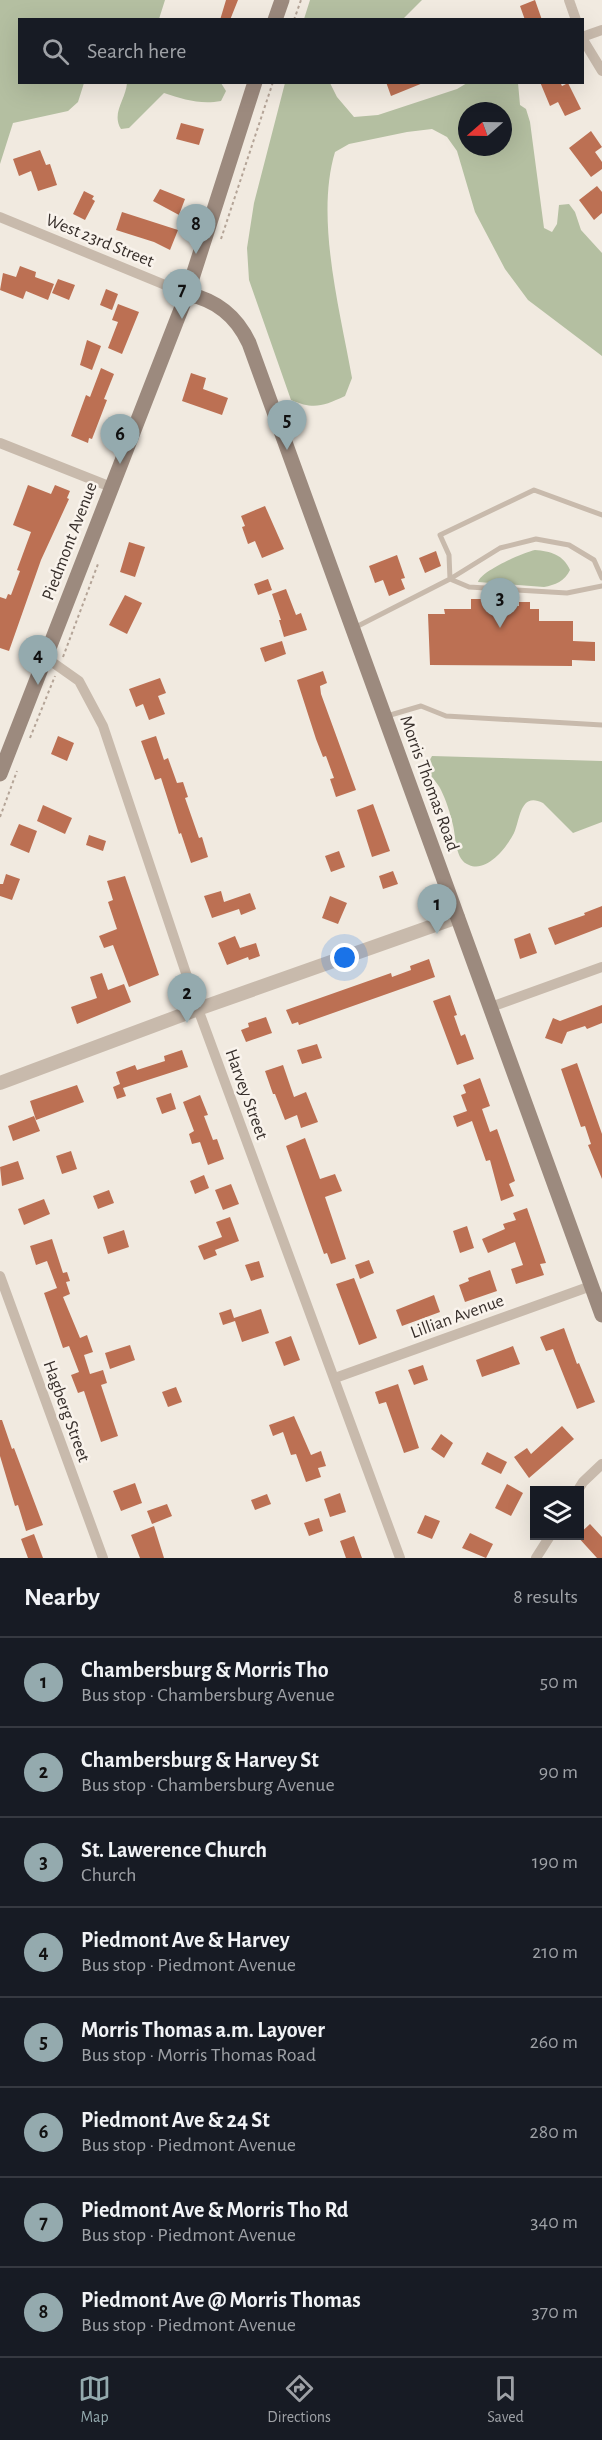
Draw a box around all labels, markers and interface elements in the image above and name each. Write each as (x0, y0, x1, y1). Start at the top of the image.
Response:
search box (18, 18, 584, 84)
icon: search (39, 35, 72, 68)
text: Search here (87, 40, 186, 62)
north arrow (458, 102, 512, 156)
pin: 8 (176, 204, 216, 254)
street label: West 23rd Street (43, 211, 157, 271)
pin: 7 (162, 270, 201, 319)
pin: 5 (268, 400, 306, 450)
pin: 6 (100, 414, 140, 464)
street label: Piedmont Avenue (39, 480, 101, 603)
pin: 3 (480, 578, 520, 628)
pin: 4 (18, 636, 57, 685)
street label: Morris Thomas Road (396, 713, 462, 854)
pin: 1 (418, 884, 456, 934)
your location (330, 943, 359, 972)
pin: 2 (168, 974, 207, 1023)
street label: Harvey Street (221, 1047, 271, 1142)
street label: Lillian Avenue (408, 1292, 506, 1342)
street label: Hagberg Street (39, 1358, 93, 1465)
map controls (530, 1486, 584, 1540)
button: layers (530, 1486, 584, 1540)
text: Nearby (24, 1584, 100, 1610)
text: 8 results (513, 1587, 578, 1607)
text: Chambersburg & Morris Tho (81, 1659, 329, 1681)
text: 1 (40, 1672, 47, 1692)
text: 50 m (540, 1672, 578, 1692)
text: Bus stop · Chambersburg Avenue (81, 1685, 335, 1705)
text: Chambersburg & Harvey St (81, 1749, 319, 1771)
text: 2 (39, 1762, 48, 1782)
text: 90 m (539, 1762, 578, 1782)
text: Bus stop · Chambersburg Avenue (81, 1775, 335, 1795)
text: St. Lawerence Church (81, 1839, 267, 1861)
text: 3 (39, 1852, 48, 1872)
text: 190 m (532, 1852, 578, 1872)
text: Church (81, 1865, 136, 1885)
text: Piedmont Ave & Harvey (81, 1929, 290, 1951)
text: 4 (38, 1942, 49, 1962)
text: 210 m (532, 1942, 578, 1962)
text: Bus stop · Piedmont Avenue (81, 1955, 296, 1975)
text: Morris Thomas a.m. Layover (81, 2019, 325, 2041)
text: 5 (39, 2032, 48, 2052)
text: 260 m (530, 2032, 578, 2052)
text: Bus stop · Morris Thomas Road (81, 2045, 316, 2065)
text: Piedmont Ave & 24 St (81, 2109, 270, 2131)
text: 6 (39, 2122, 48, 2142)
text: 280 m (530, 2122, 578, 2142)
text: Bus stop · Piedmont Avenue (81, 2135, 296, 2155)
text: Piedmont Ave & Morris Tho Rd (81, 2199, 348, 2221)
text: 7 (39, 2212, 48, 2232)
text: 340 m (530, 2212, 578, 2232)
text: Bus stop · Piedmont Avenue (81, 2225, 296, 2245)
text: Piedmont Ave @ Morris Thomas (81, 2289, 361, 2311)
text: 8 (39, 2302, 48, 2322)
text: 370 m (532, 2302, 578, 2322)
text: Bus stop · Piedmont Avenue (81, 2315, 296, 2335)
tab: Map (78, 2372, 111, 2427)
tab: Directions (267, 2372, 331, 2427)
tab: Saved (487, 2372, 524, 2427)

